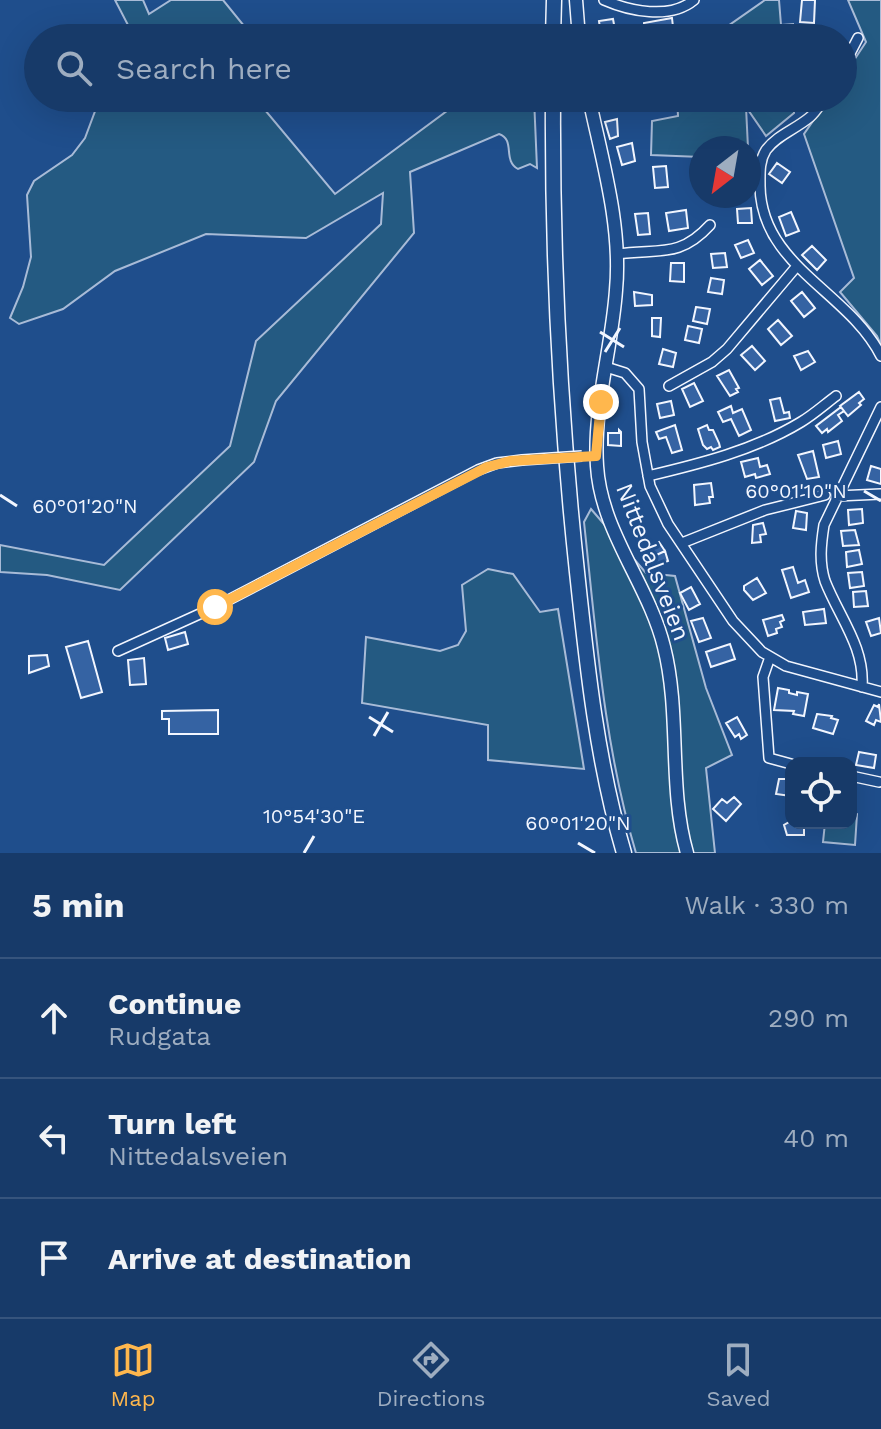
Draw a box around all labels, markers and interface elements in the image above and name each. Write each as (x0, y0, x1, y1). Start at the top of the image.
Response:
search box (24, 24, 857, 112)
icon: search (52, 46, 96, 90)
text: Search here (116, 51, 292, 86)
north arrow (689, 136, 761, 208)
route end (583, 384, 619, 420)
street label: Nittedalsveien (610, 479, 696, 645)
text: 60°01'10"N (745, 479, 847, 503)
text: 60°01'20"N (32, 494, 138, 518)
route start (197, 589, 233, 625)
map controls (785, 757, 857, 829)
button: locate (785, 757, 857, 829)
text: 10°54'30"E (263, 804, 365, 828)
text: 60°01'20"N (525, 811, 631, 835)
text: 5 min (32, 885, 125, 925)
text: Walk · 330 m (684, 890, 849, 920)
text: Continue (108, 986, 241, 1021)
icon: ahead (32, 996, 76, 1040)
text: 290 m (768, 1003, 849, 1033)
text: Rudgata (108, 1021, 211, 1051)
text: Turn left (108, 1106, 236, 1141)
icon: left (32, 1116, 76, 1160)
text: 40 m (783, 1123, 849, 1153)
text: Nittedalsveien (108, 1141, 288, 1171)
icon: arrive (32, 1236, 76, 1280)
text: Arrive at destination (108, 1241, 412, 1276)
tab: Map (111, 1338, 155, 1411)
tab: Directions (377, 1338, 485, 1411)
tab: Saved (707, 1338, 770, 1411)

